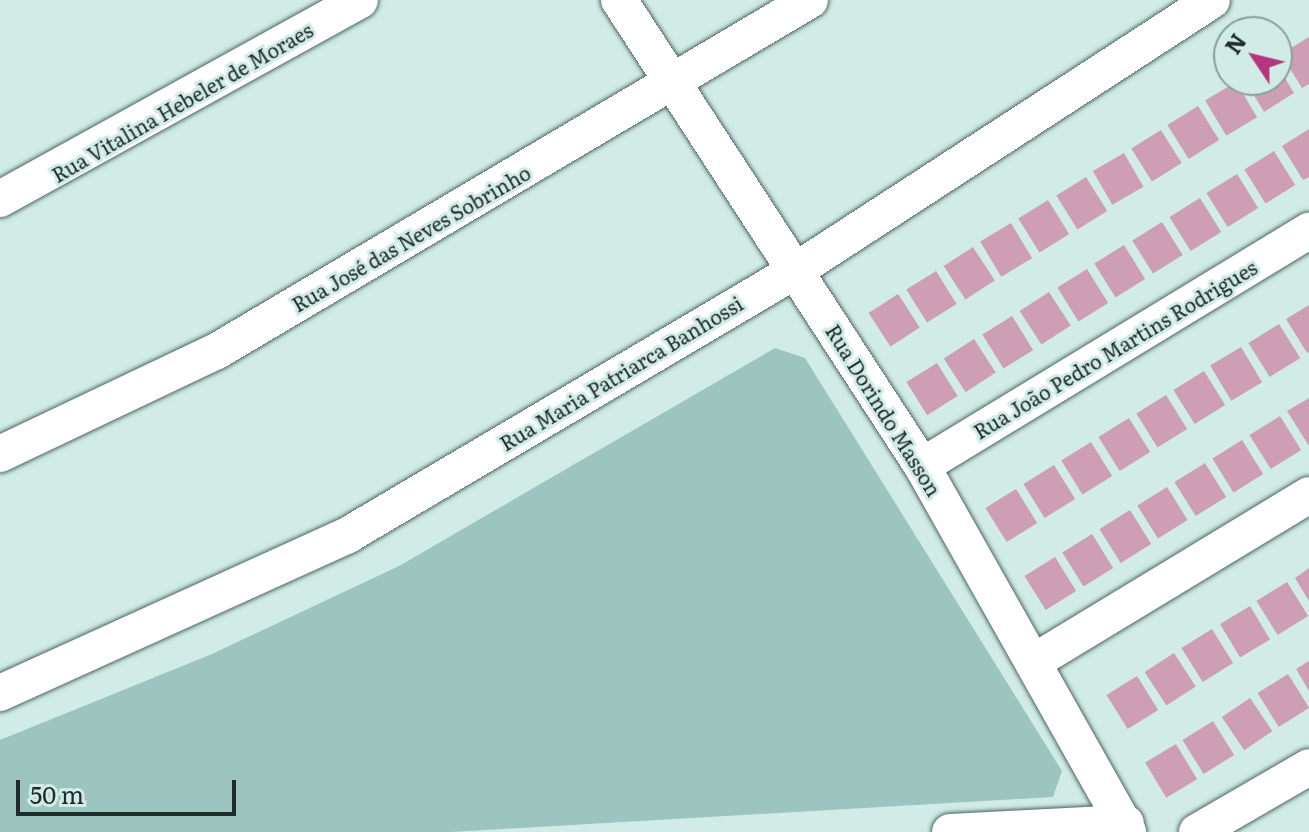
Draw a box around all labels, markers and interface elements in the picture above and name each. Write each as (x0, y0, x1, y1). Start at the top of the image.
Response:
north arrow (1213, 16, 1293, 96)
street label: Rua Vitalina Hebeler de Moraes (47, 17, 317, 187)
text: N (1216, 26, 1253, 60)
street label: Rua José das Neves Sobrinho (287, 160, 535, 316)
street label: Rua João Pedro Martins Rodrigues (969, 255, 1261, 443)
street label: Rua Maria Patriarca Banhossi (495, 291, 747, 455)
street label: Rua Dorindo Masson (821, 320, 947, 500)
scale bar (20, 764, 240, 814)
text: 50 m (30, 776, 84, 811)

